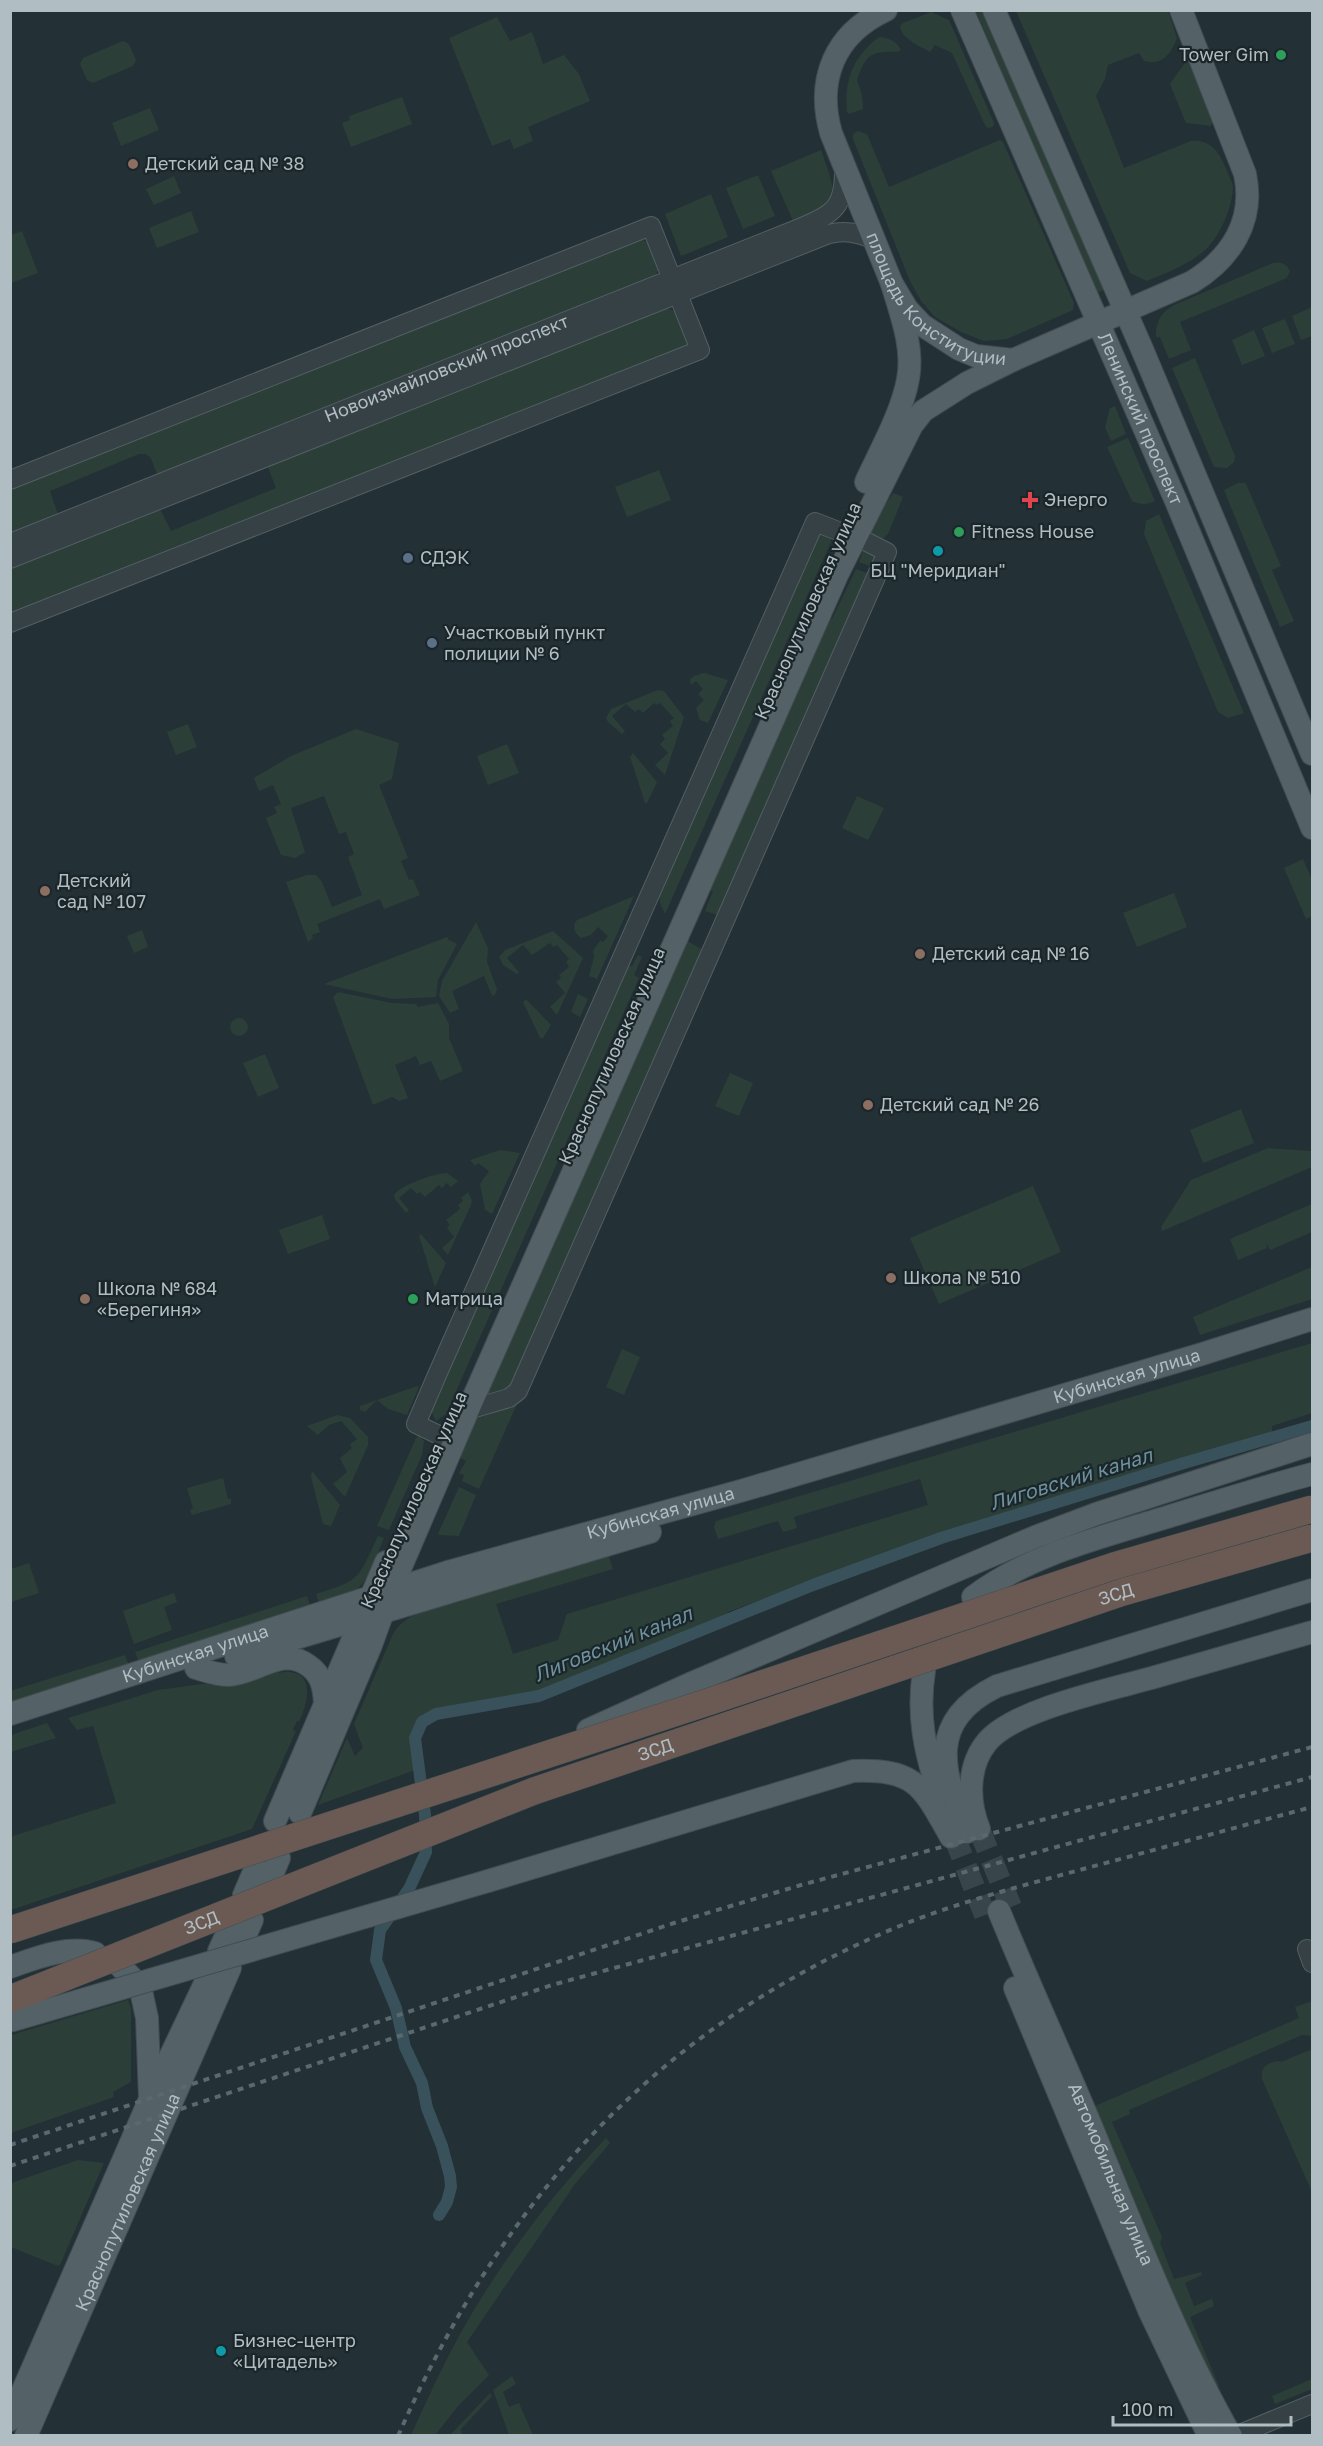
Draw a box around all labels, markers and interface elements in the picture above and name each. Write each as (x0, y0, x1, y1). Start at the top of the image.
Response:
place label: Tower Gim (1179, 43, 1269, 65)
marker: Tower Gim (1274, 48, 1288, 62)
place label: Детский сад № 38 (145, 152, 305, 174)
marker: Детский сад № 38 (126, 157, 140, 171)
street label: площадь Конституции (862, 229, 1007, 369)
street label: Новоизмайловский проспект (321, 309, 572, 427)
street label: Ленинский проспект (1094, 329, 1188, 508)
place label: Энерго (1044, 488, 1108, 510)
marker: Энерго (1021, 491, 1039, 509)
street label: Краснопутиловская улица (749, 498, 865, 723)
place label: Fitness House (971, 520, 1094, 542)
marker: Fitness House (952, 525, 966, 539)
marker: БЦ "Меридиан" (931, 544, 945, 558)
place label: СДЭК (420, 546, 470, 568)
marker: СДЭК (401, 551, 415, 565)
place label: БЦ "Меридиан" (870, 559, 1006, 581)
place label: Участковый пункт полиции № 6 (444, 621, 605, 664)
marker: Участковый пункт полиции № 6 (425, 636, 439, 650)
place label: Детский сад № 107 (57, 869, 146, 912)
marker: Детский сад № 107 (38, 884, 52, 898)
place label: Детский сад № 16 (932, 942, 1090, 964)
street label: Краснопутиловская улица (553, 943, 669, 1168)
marker: Детский сад № 16 (913, 947, 927, 961)
place label: Детский сад № 26 (880, 1093, 1039, 1115)
marker: Детский сад № 26 (861, 1098, 875, 1112)
place label: Школа № 510 (903, 1266, 1021, 1288)
marker: Школа № 510 (884, 1271, 898, 1285)
place label: Школа № 684 «Берегиня» (97, 1277, 217, 1320)
place label: Матрица (425, 1287, 503, 1309)
marker: Школа № 684 «Берегиня» (78, 1292, 92, 1306)
marker: Матрица (406, 1292, 420, 1306)
street label: Кубинская улица (1050, 1343, 1203, 1408)
street label: Краснопутиловская улица (355, 1387, 471, 1612)
water label: Лиговский канал (987, 1442, 1156, 1514)
street label: Кубинская улица (584, 1481, 737, 1543)
street label: ЗСД (1095, 1578, 1136, 1610)
water label: Лиговский канал (530, 1600, 696, 1686)
street label: Кубинская улица (119, 1619, 271, 1687)
street label: ЗСД (634, 1733, 676, 1765)
street label: ЗСД (180, 1905, 222, 1939)
street label: Автомобильная улица (1064, 2079, 1159, 2268)
street label: Краснопутиловская улица (70, 2089, 184, 2314)
place label: Бизнес-центр «Цитадель» (233, 2329, 356, 2372)
marker: Бизнес-центр «Цитадель» (214, 2344, 228, 2358)
scale bar (1113, 2389, 1292, 2427)
text: 100 m (1122, 2398, 1173, 2420)

